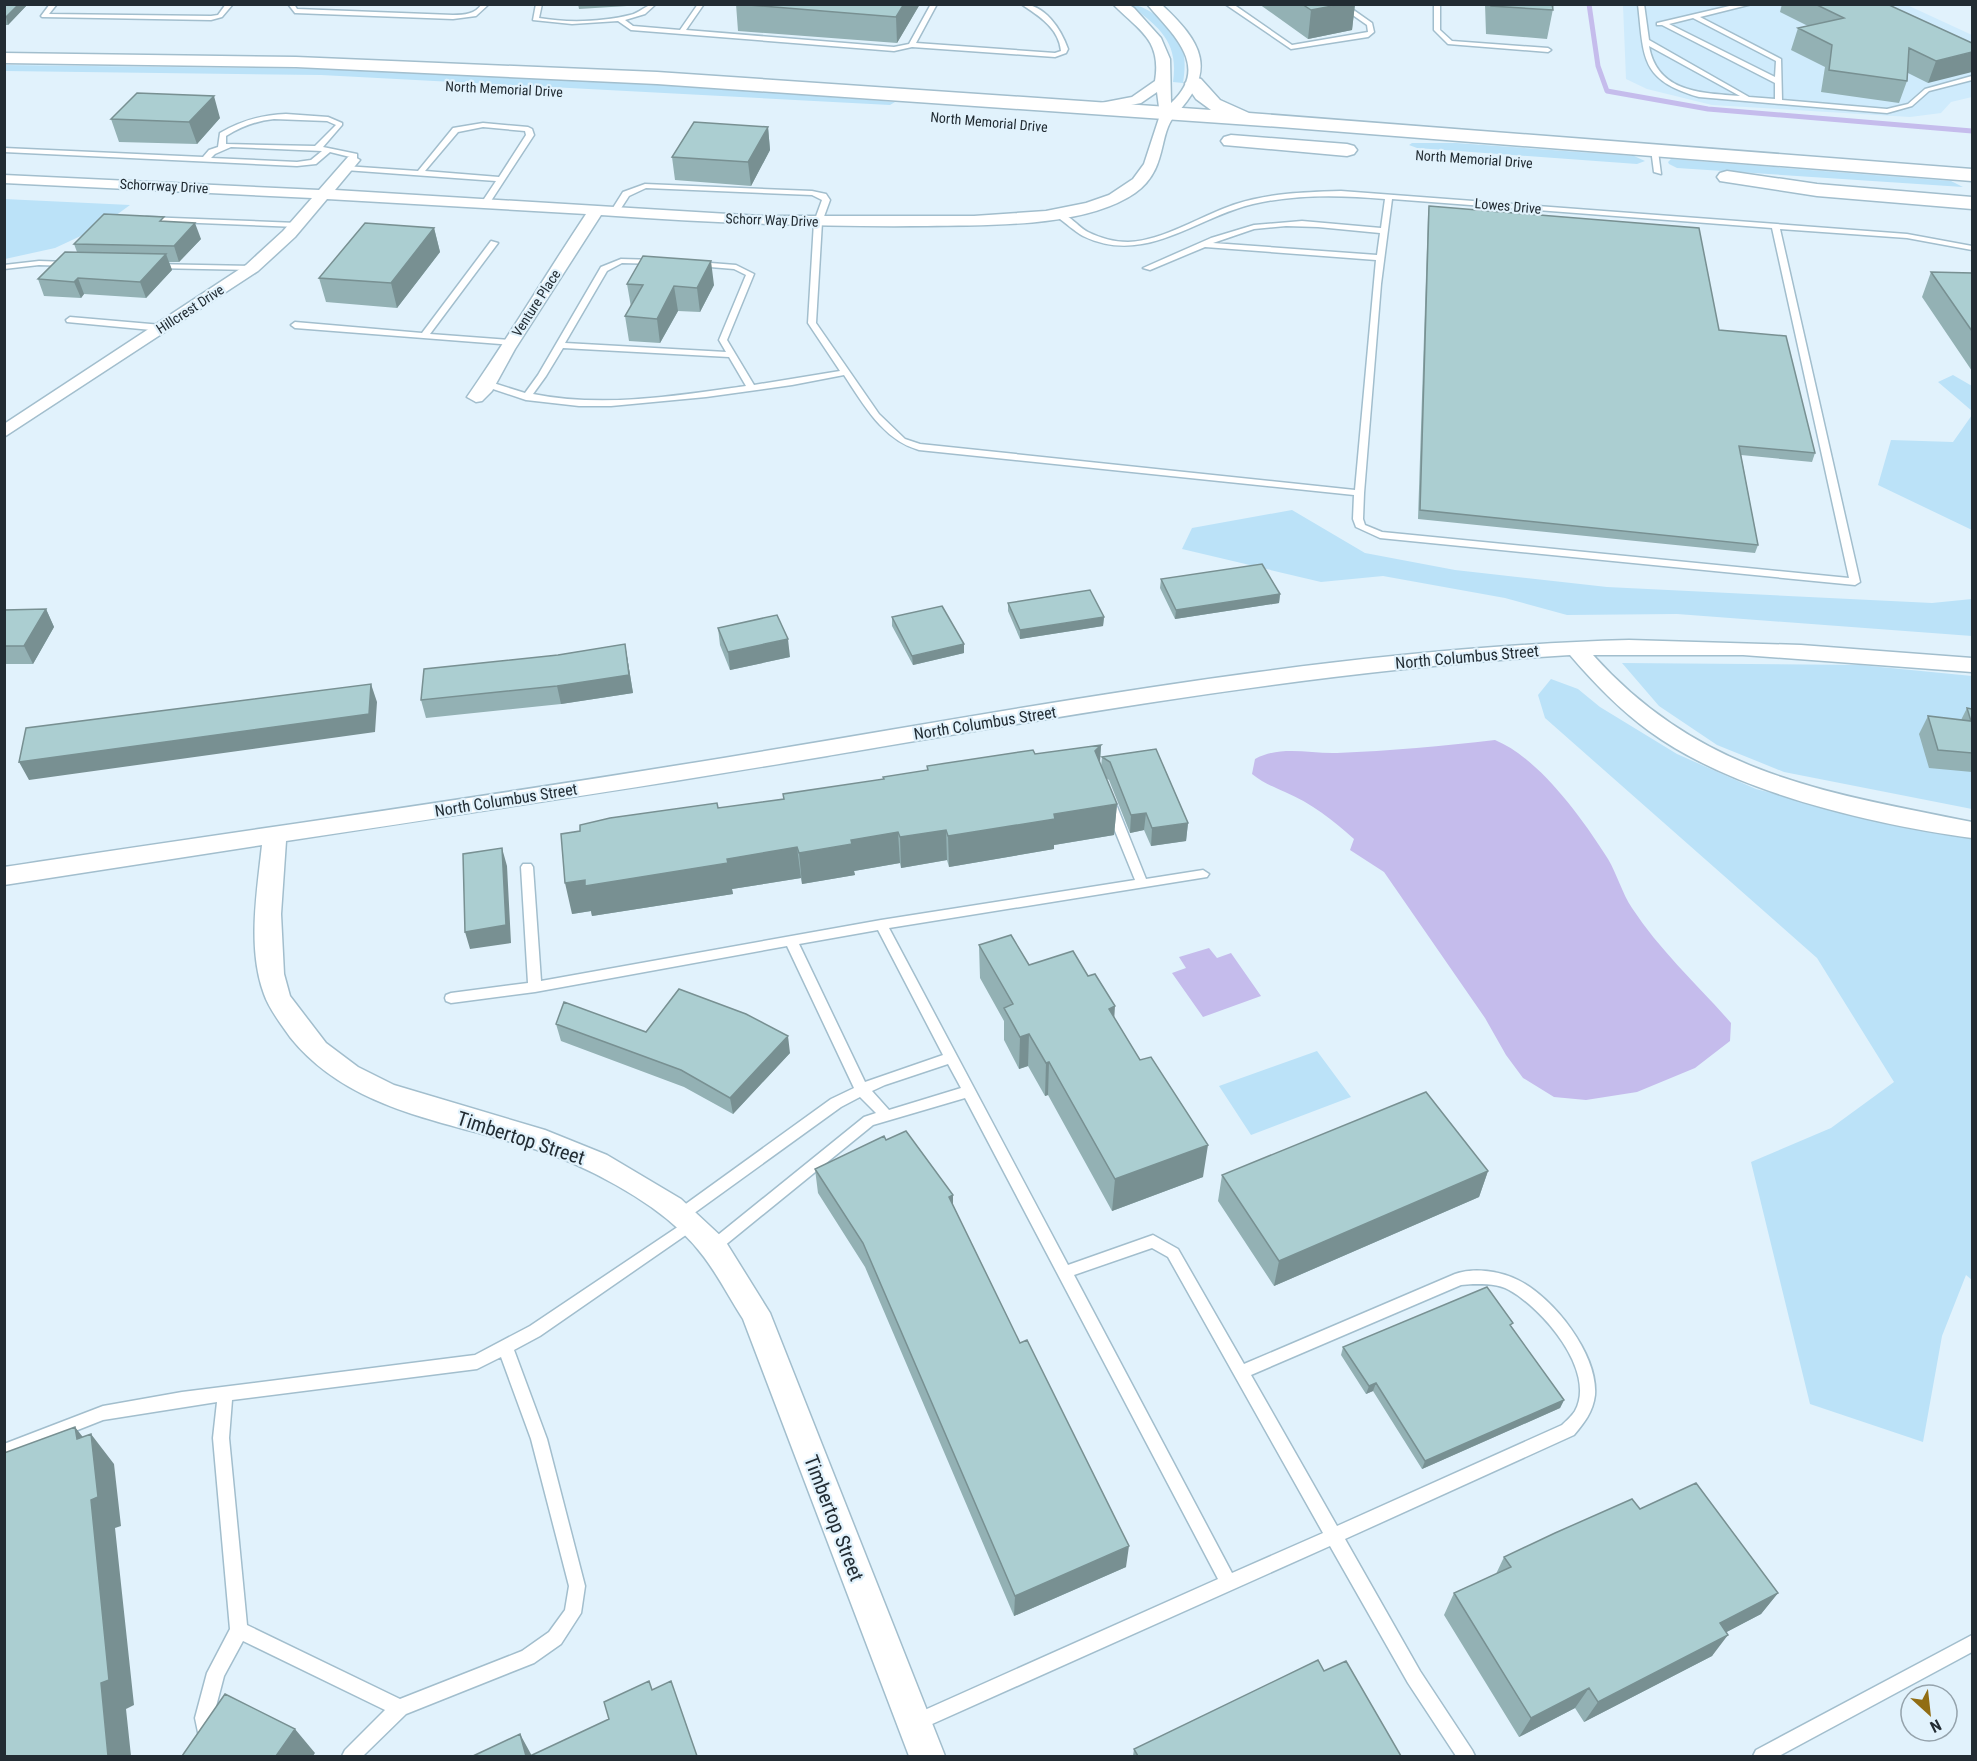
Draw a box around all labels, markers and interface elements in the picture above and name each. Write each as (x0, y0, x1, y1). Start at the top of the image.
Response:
street label: North Memorial Drive (445, 78, 564, 100)
street label: North Memorial Drive (930, 109, 1049, 135)
street label: North Memorial Drive (1415, 147, 1534, 171)
street label: Schorrway Drive (119, 176, 209, 196)
street label: Lowes Drive (1474, 195, 1542, 217)
street label: Schorr Way Drive (725, 210, 819, 230)
street label: Venture Place (508, 266, 564, 339)
street label: Hillcrest Drive (153, 281, 227, 337)
street label: North Columbus Street (1394, 641, 1540, 673)
street label: North Columbus Street (912, 702, 1058, 744)
street label: North Columbus Street (433, 779, 579, 821)
street label: Timbertop Street (454, 1106, 588, 1170)
street label: Timbertop Street (799, 1452, 869, 1584)
north arrow (1899, 1683, 1959, 1743)
text: N (1927, 1715, 1944, 1737)

